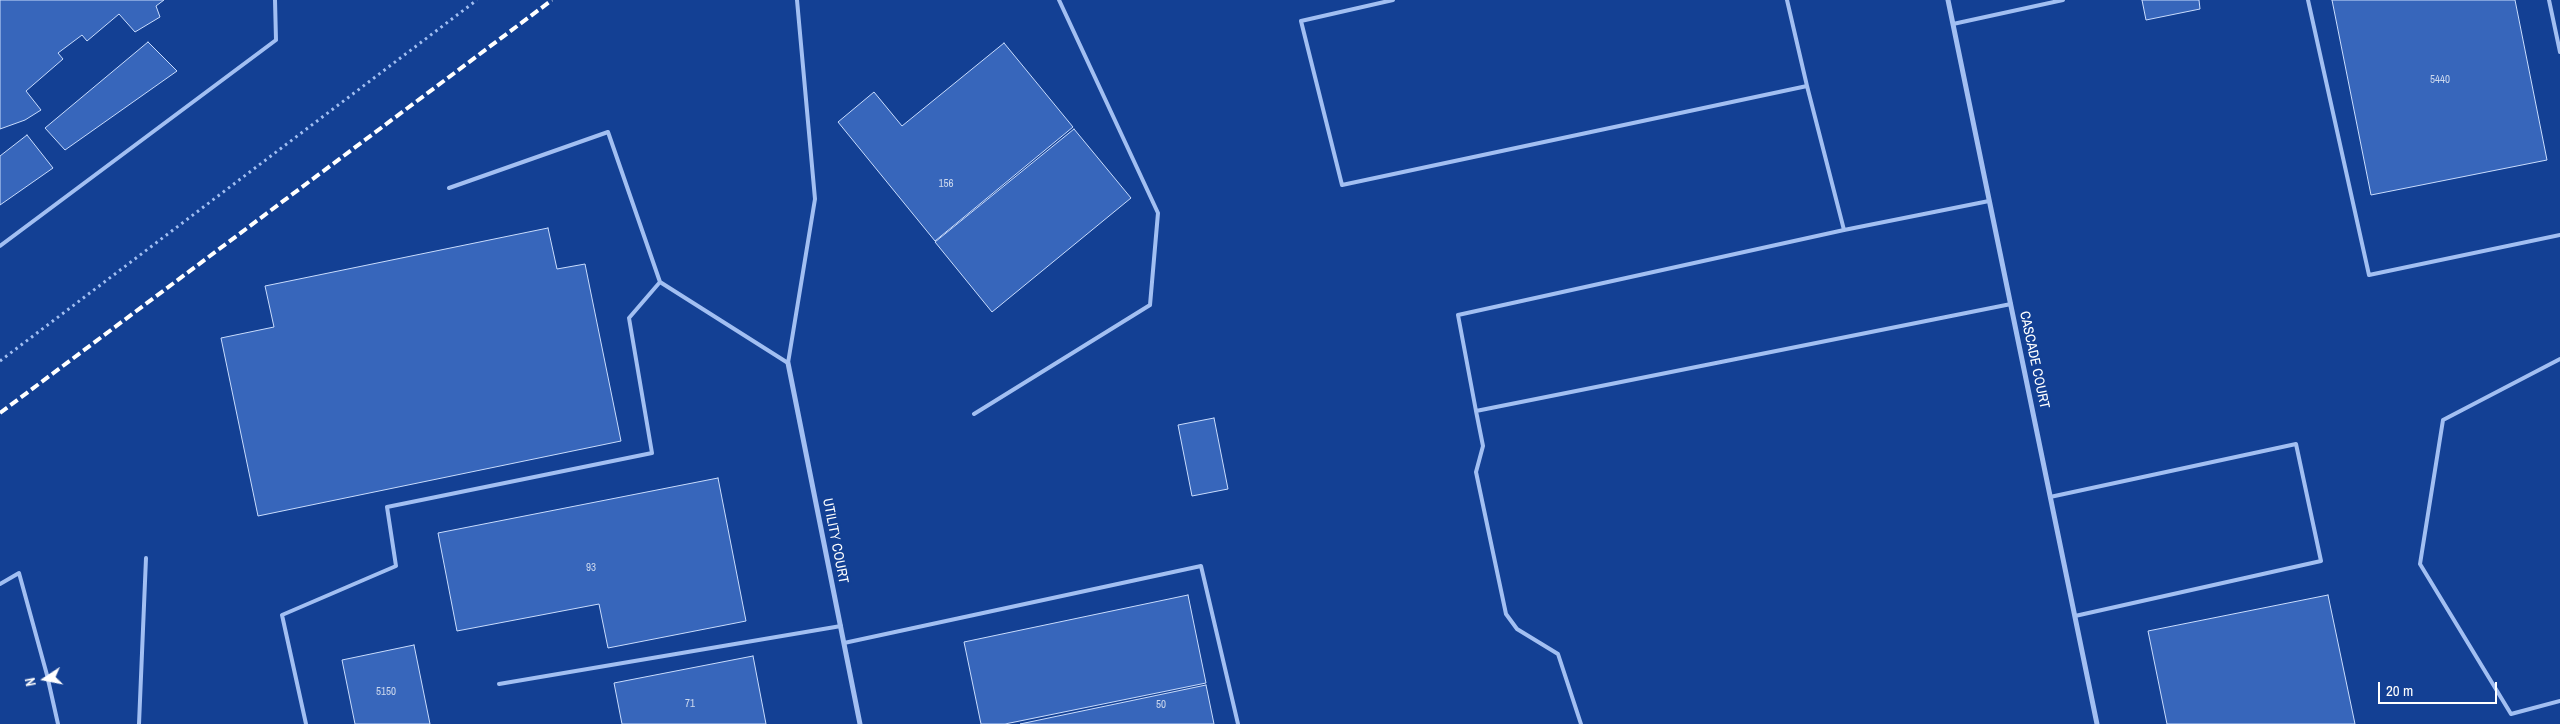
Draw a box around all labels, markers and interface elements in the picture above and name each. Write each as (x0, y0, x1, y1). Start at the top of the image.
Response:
house number: 5440 (2430, 73, 2450, 87)
house number: 156 (938, 177, 954, 191)
street label: CASCADE COURT (2015, 310, 2053, 410)
street label: UTILITY COURT (818, 497, 852, 585)
house number: 93 (586, 561, 596, 575)
north arrow (20, 654, 70, 704)
scale bar (2380, 672, 2499, 704)
text: N (21, 676, 40, 688)
text: 20 m (2386, 680, 2413, 701)
house number: 5150 (376, 685, 396, 699)
house number: 71 (685, 697, 695, 711)
house number: 50 (1156, 698, 1166, 712)

